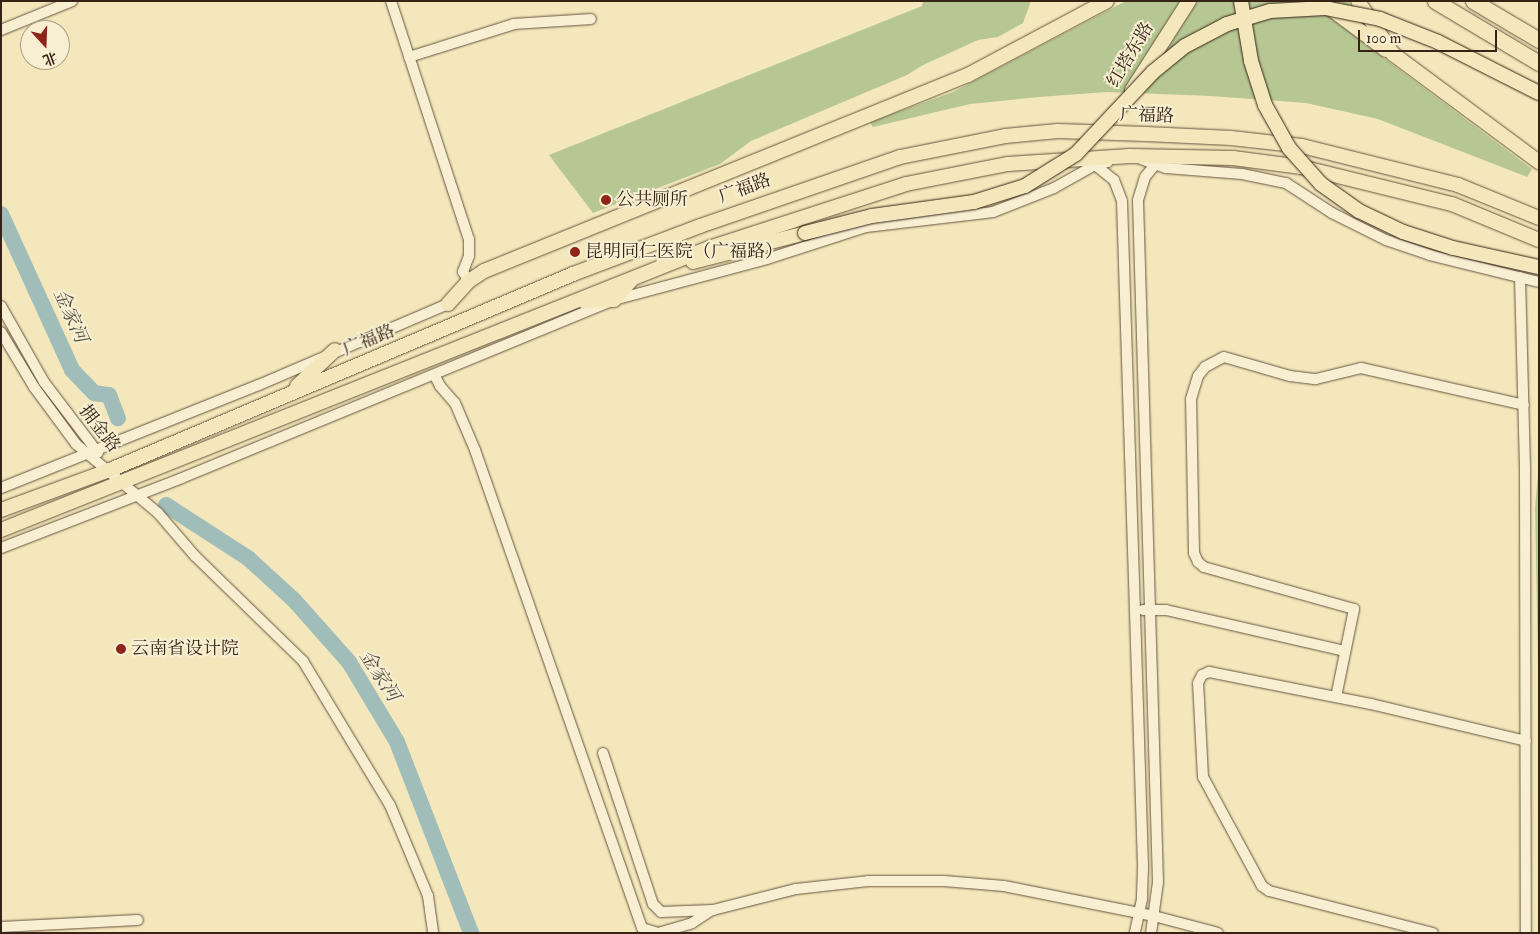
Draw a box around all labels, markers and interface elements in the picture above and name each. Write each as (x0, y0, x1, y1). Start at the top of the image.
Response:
street label: 红塔东路 (1103, 19, 1159, 91)
north arrow (20, 20, 70, 70)
scale bar (1360, 20, 1499, 52)
text: 100 m (1366, 29, 1401, 48)
text: 北 (40, 48, 59, 69)
street label: 广福路 (1120, 104, 1174, 128)
street label: 广福路 (716, 170, 774, 208)
place label: 公共厕所 (616, 189, 688, 211)
marker: 公共厕所 (600, 194, 612, 206)
place label: 昆明同仁医院（广福路） (585, 241, 783, 263)
marker: 昆明同仁医院（广福路） (569, 246, 581, 258)
water label: 金家河 (48, 285, 92, 347)
street label: 广福路 (340, 321, 398, 361)
street label: 拥金路 (74, 401, 124, 457)
place label: 云南省设计院 (131, 638, 239, 660)
marker: 云南省设计院 (115, 643, 127, 655)
water label: 金家河 (354, 646, 404, 706)

